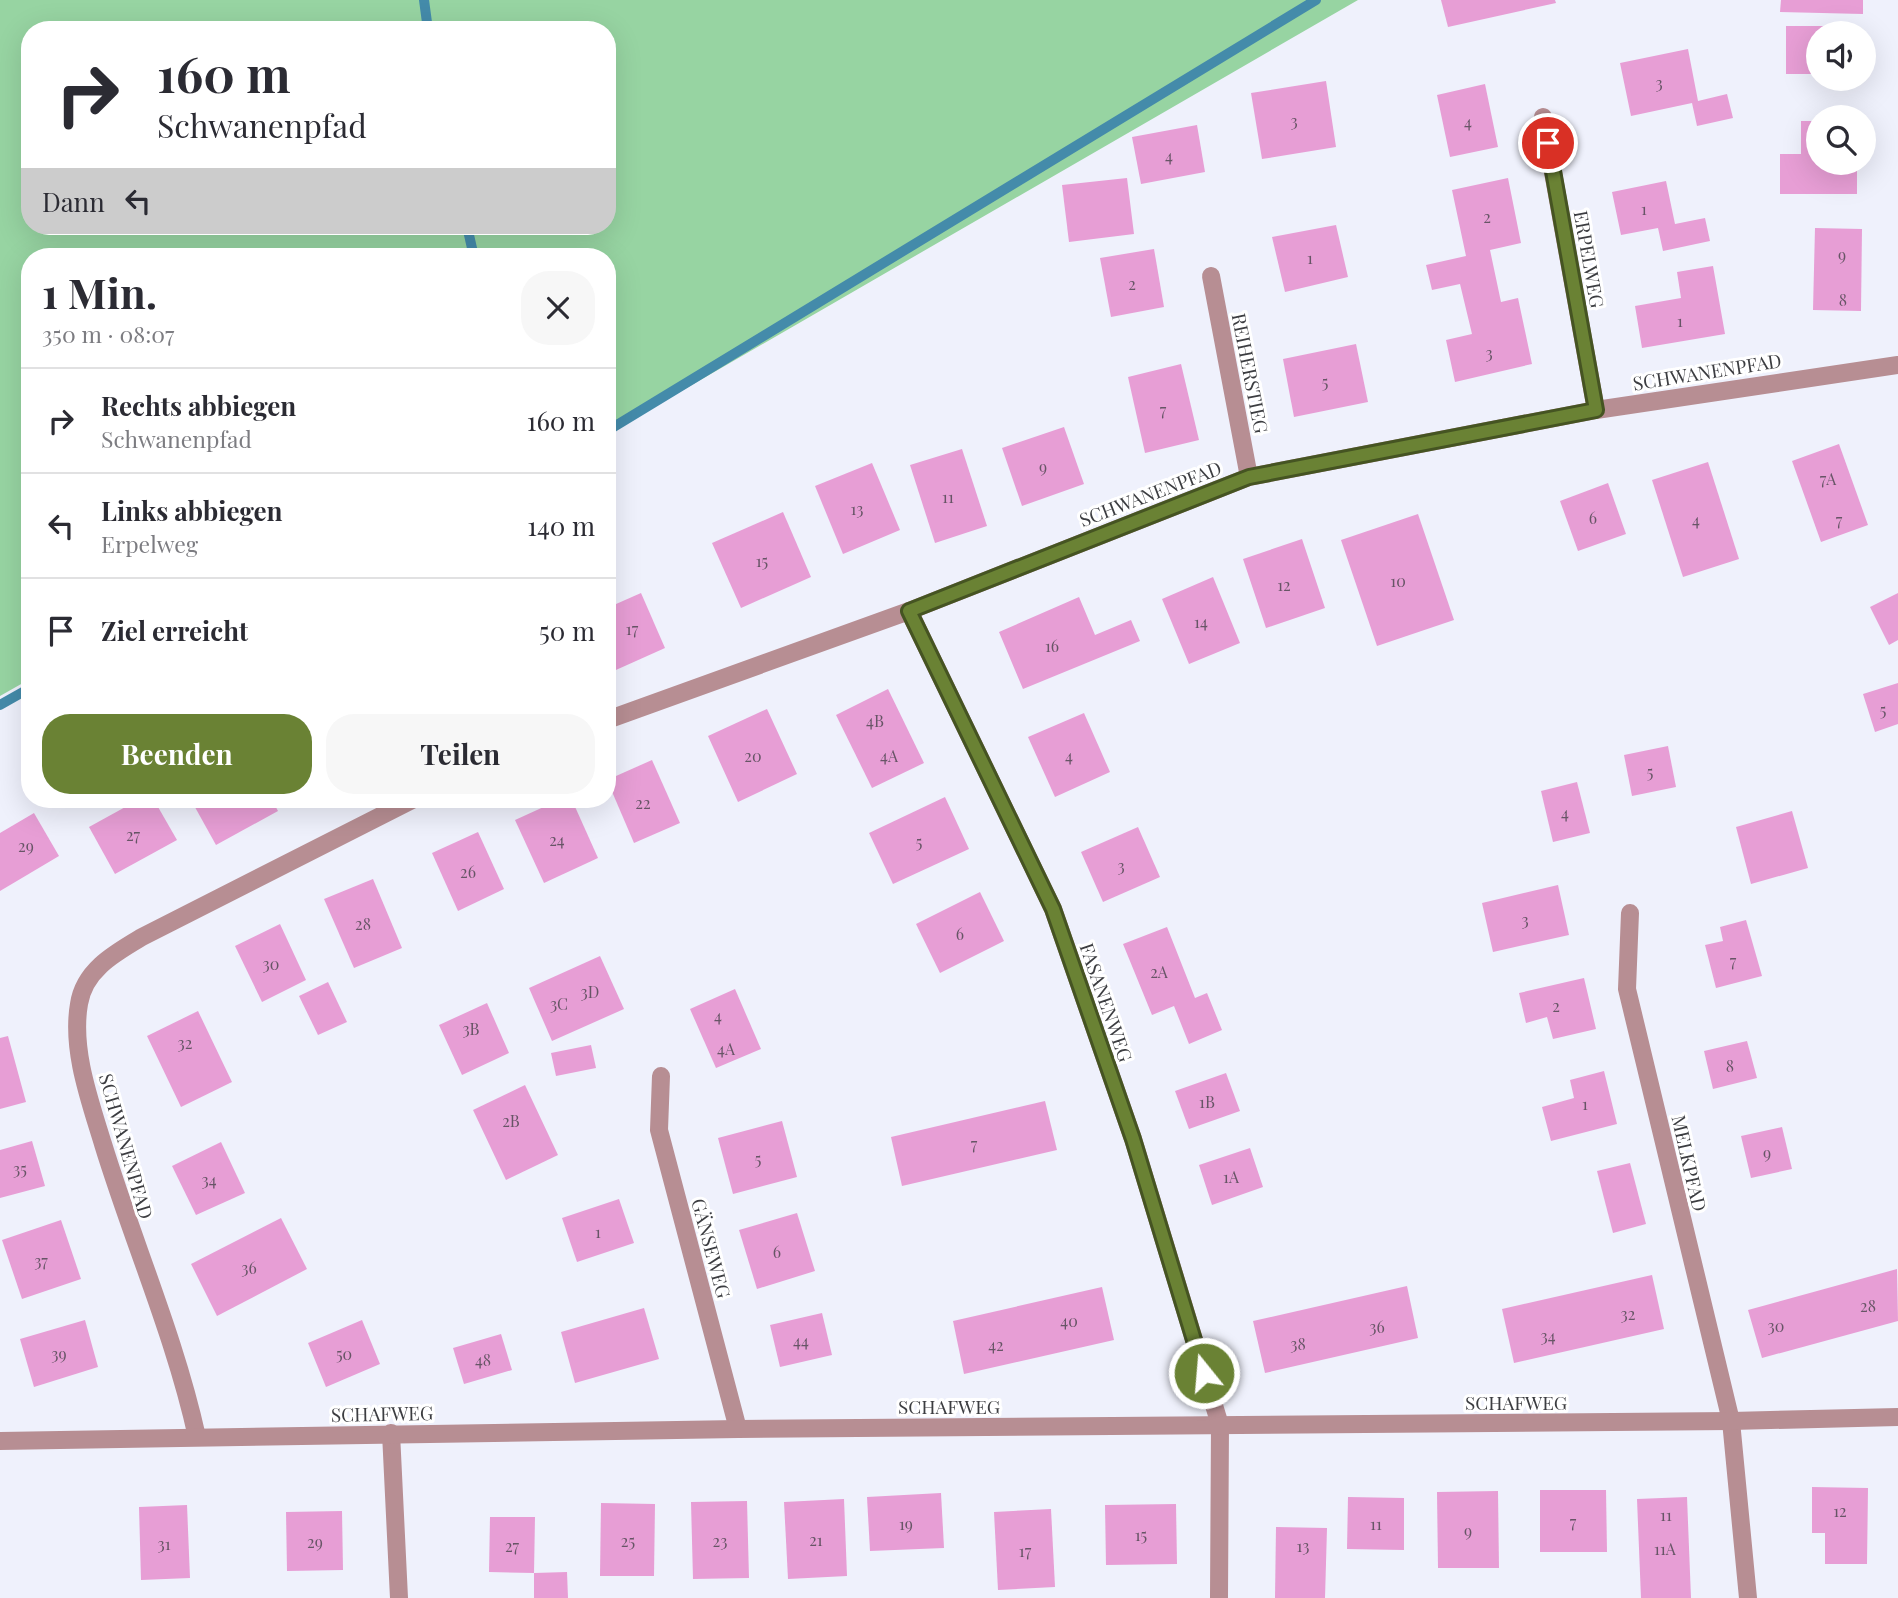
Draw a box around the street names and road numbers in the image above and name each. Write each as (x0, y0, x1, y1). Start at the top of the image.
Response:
street label: ERPELWEG (1569, 208, 1611, 310)
street label: REIHERSTIEG (1227, 311, 1275, 435)
street label: SCHWANENPFAD (1631, 346, 1783, 396)
street label: SCHWANENPFAD (1075, 454, 1225, 532)
street label: FASANENWEG (1074, 939, 1140, 1065)
street label: SCHWANENPFAD (94, 1070, 160, 1222)
street label: MELKPFAD (1666, 1112, 1714, 1214)
street label: GÄNSEWEG (686, 1195, 738, 1301)
street label: SCHAFWEG (1465, 1389, 1567, 1415)
street label: SCHAFWEG (898, 1393, 1000, 1419)
street label: SCHAFWEG (331, 1399, 433, 1427)

